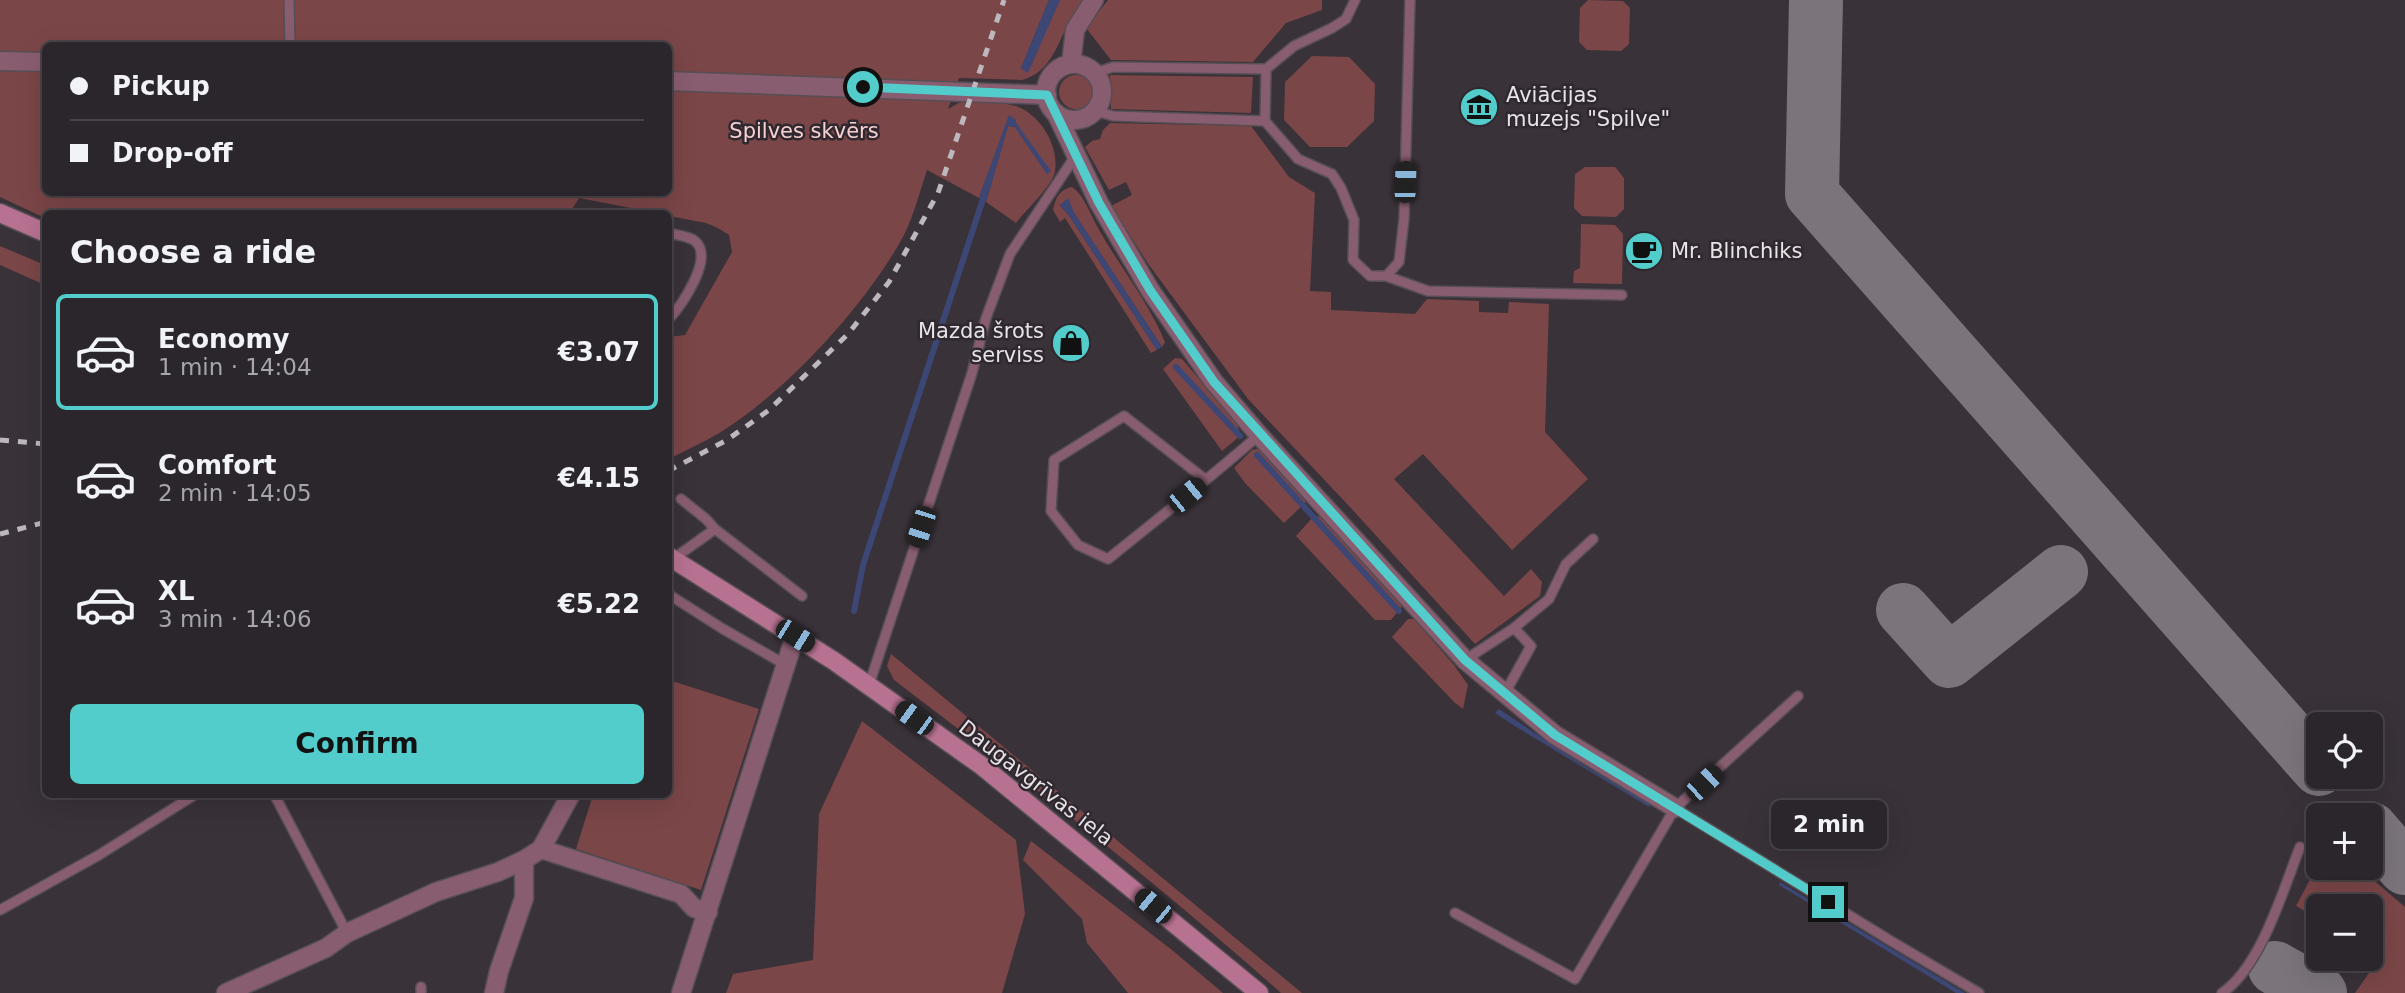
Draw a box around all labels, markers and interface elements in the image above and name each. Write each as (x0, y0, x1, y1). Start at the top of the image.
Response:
text: Pickup (112, 71, 210, 101)
route start (847, 71, 879, 103)
place label: Aviācijas muzejs "Spilve" (1506, 83, 1670, 131)
museum icon: Aviācijas muzejs "Spilve" (1458, 86, 1500, 128)
park label: Spilves skvērs (729, 119, 879, 143)
text: Drop-off (112, 138, 233, 168)
car (1394, 161, 1417, 203)
cafe icon: Mr. Blinchiks (1623, 230, 1665, 272)
text: Choose a ride (70, 233, 316, 271)
place label: Mr. Blinchiks (1671, 239, 1802, 263)
place label: Mazda šrots serviss (918, 319, 1044, 367)
icon: car (74, 321, 137, 384)
shop icon: Mazda šrots serviss (1050, 322, 1092, 364)
text: Economy (158, 324, 289, 354)
text: €3.07 (558, 337, 640, 367)
text: 1 min · 14:04 (158, 354, 312, 380)
icon: car (74, 447, 137, 510)
text: Comfort (158, 450, 276, 480)
text: €4.15 (558, 463, 640, 493)
car (1165, 474, 1210, 516)
text: 2 min · 14:05 (158, 480, 312, 506)
car (905, 504, 938, 550)
icon: car (74, 573, 137, 636)
text: XL (158, 576, 195, 606)
text: €5.22 (558, 589, 640, 619)
text: 3 min · 14:06 (158, 606, 312, 632)
car (772, 616, 819, 656)
car (891, 697, 938, 739)
button: Confirm (70, 704, 644, 784)
map controls (2306, 712, 2383, 971)
button: locate (2306, 712, 2383, 789)
street label: Daugavgrīvas iela (954, 715, 1118, 851)
car (1682, 761, 1727, 805)
callout: 2 min (1770, 800, 1886, 850)
button: + (2306, 803, 2383, 880)
text: 2 min (1793, 811, 1865, 837)
car (1131, 884, 1176, 928)
route end (1812, 886, 1844, 918)
button: − (2306, 894, 2383, 971)

